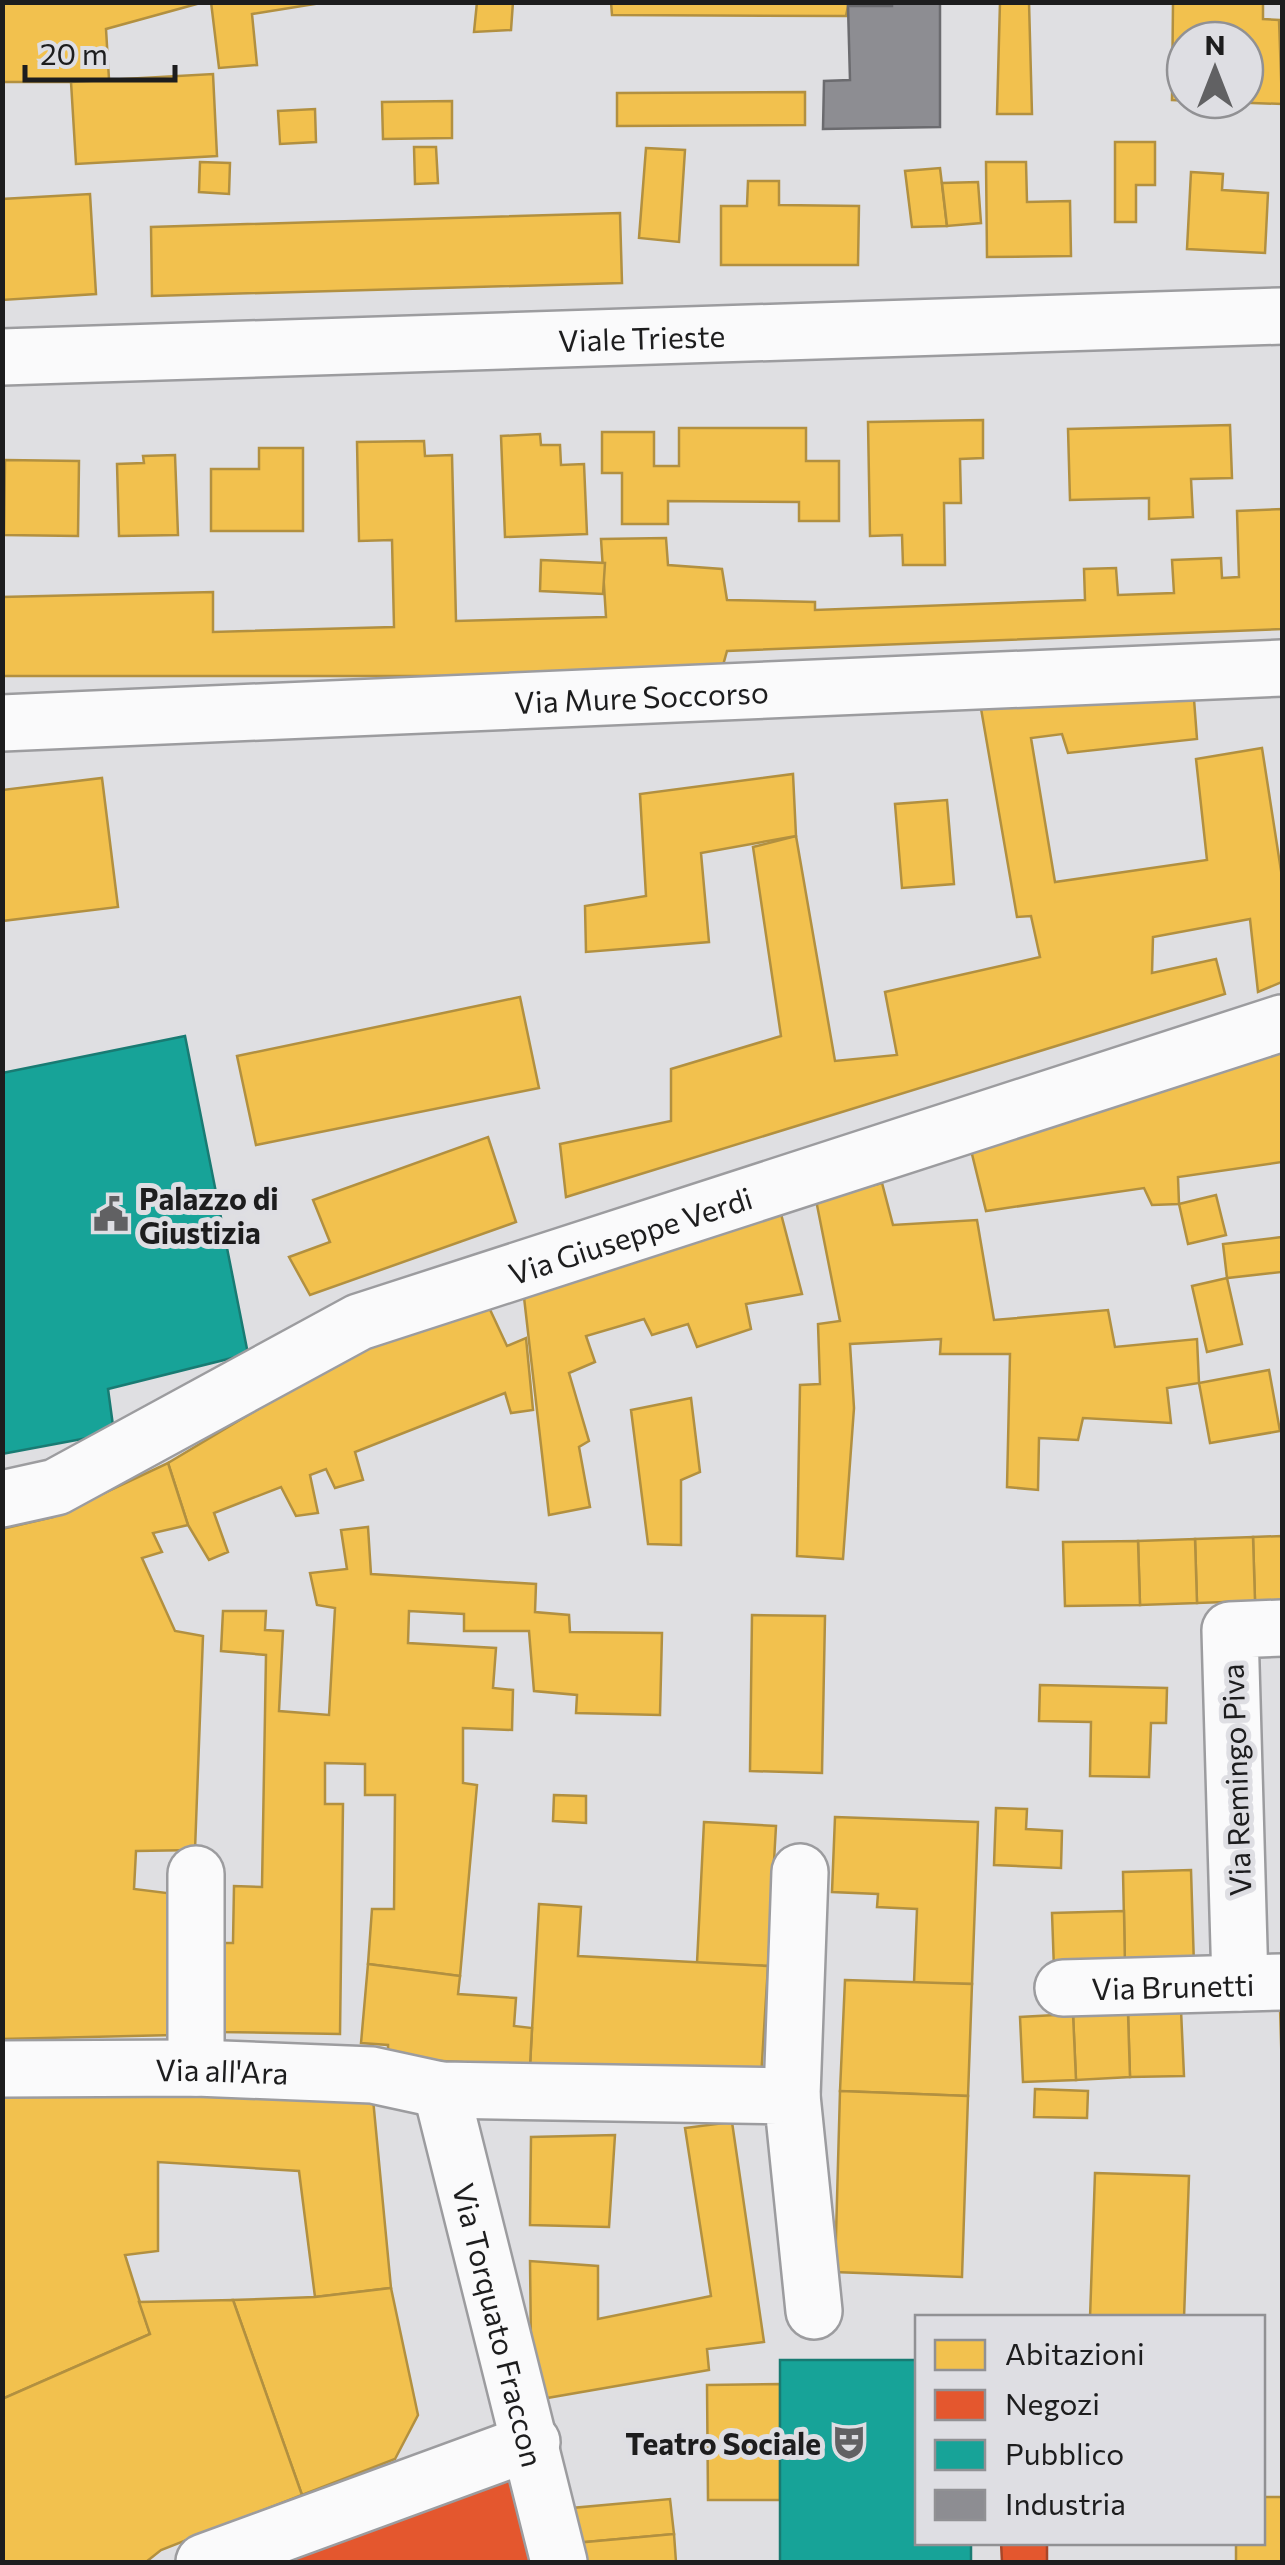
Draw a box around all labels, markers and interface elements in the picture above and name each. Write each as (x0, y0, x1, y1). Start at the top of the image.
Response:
scale bar (25, 20, 175, 82)
north arrow (1165, 20, 1265, 120)
text: N (1205, 27, 1226, 61)
text: 20 m (40, 34, 108, 71)
street label: Viale Trieste (558, 315, 726, 358)
street label: Via Mure Soccorso (513, 672, 769, 719)
street label: Via Giuseppe Verdi (503, 1178, 756, 1291)
place label: Palazzo di Giustizia (139, 1179, 279, 1250)
public building icon: Palazzo di Giustizia (92, 1195, 130, 1233)
street label: Via Remingo Piva (1212, 1663, 1258, 1897)
street label: Via Brunetti (1091, 1964, 1255, 2006)
street label: Via all'Ara (155, 2049, 289, 2090)
street label: Via Torquato Fraccon (446, 2179, 553, 2470)
legend (915, 2315, 1265, 2545)
text: Abitazioni (1005, 2334, 1145, 2371)
text: Negozi (1005, 2384, 1100, 2421)
theatre icon: Teatro Sociale (830, 2423, 868, 2461)
place label: Teatro Sociale (625, 2424, 821, 2461)
text: Pubblico (1005, 2434, 1124, 2471)
text: Industria (1005, 2484, 1126, 2521)

